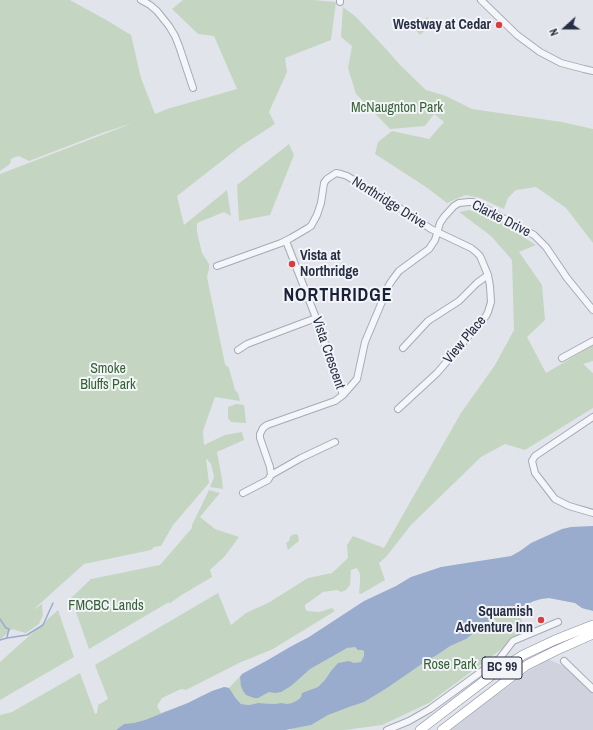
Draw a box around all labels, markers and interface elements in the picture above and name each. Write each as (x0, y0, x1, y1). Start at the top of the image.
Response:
north arrow (545, 8, 585, 48)
place label: Westway at Cedar (393, 17, 491, 33)
marker: Westway at Cedar (494, 20, 504, 30)
text: N (546, 27, 562, 38)
park label: McNaugnton Park (351, 100, 443, 116)
street label: Northridge Drive (349, 173, 429, 233)
street label: Clarke Drive (469, 197, 533, 241)
place label: Vista at Northridge (300, 248, 359, 280)
marker: Vista at Northridge (287, 259, 297, 269)
district label: NORTHRIDGE (283, 285, 393, 307)
street label: View Place (440, 313, 490, 367)
street label: Vista Crescent (308, 315, 348, 391)
park label: Smoke Bluffs Park (80, 361, 136, 394)
park label: FMCBC Lands (68, 598, 144, 614)
place label: Squamish Adventure Inn (456, 604, 533, 636)
marker: Squamish Adventure Inn (536, 615, 546, 625)
park label: Rose Park (423, 657, 477, 673)
road number: BC 99 (482, 657, 522, 679)

